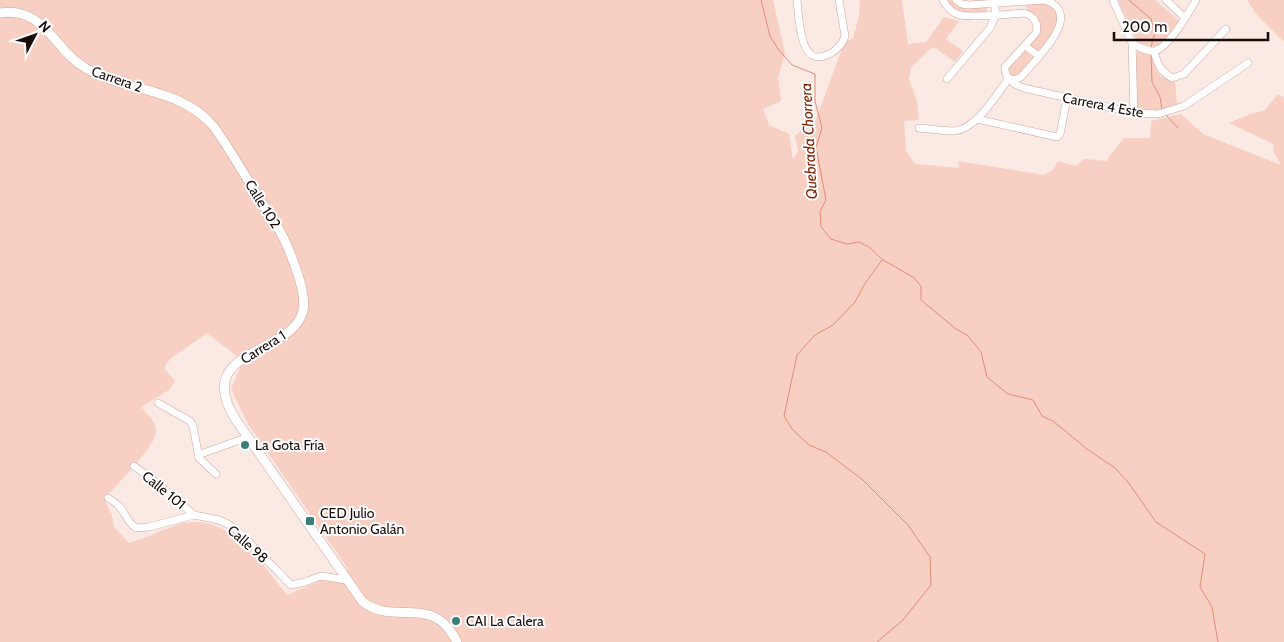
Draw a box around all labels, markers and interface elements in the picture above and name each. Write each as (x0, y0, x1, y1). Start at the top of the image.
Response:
north arrow (10, 10, 60, 60)
scale bar (1114, 10, 1268, 42)
text: N (35, 17, 55, 36)
text: 200 m (1122, 18, 1167, 36)
street label: Carrera 2 (89, 62, 145, 96)
water label: Quebrada Chorrera (797, 82, 821, 200)
street label: Carrera 4 Este (1061, 88, 1145, 122)
street label: Calle 102 (241, 176, 285, 232)
street label: Carrera 1 (237, 326, 289, 368)
place label: La Gota Fría (255, 436, 324, 454)
marker: La Gota Fría (239, 439, 251, 451)
street label: Calle 101 (138, 467, 190, 513)
place label: CED Julio Antonio Galán (320, 504, 404, 538)
marker: CED Julio Antonio Galán (304, 515, 316, 527)
street label: Calle 98 (224, 521, 272, 567)
place label: CAI La Calera (466, 612, 544, 630)
marker: CAI La Calera (450, 615, 462, 627)

